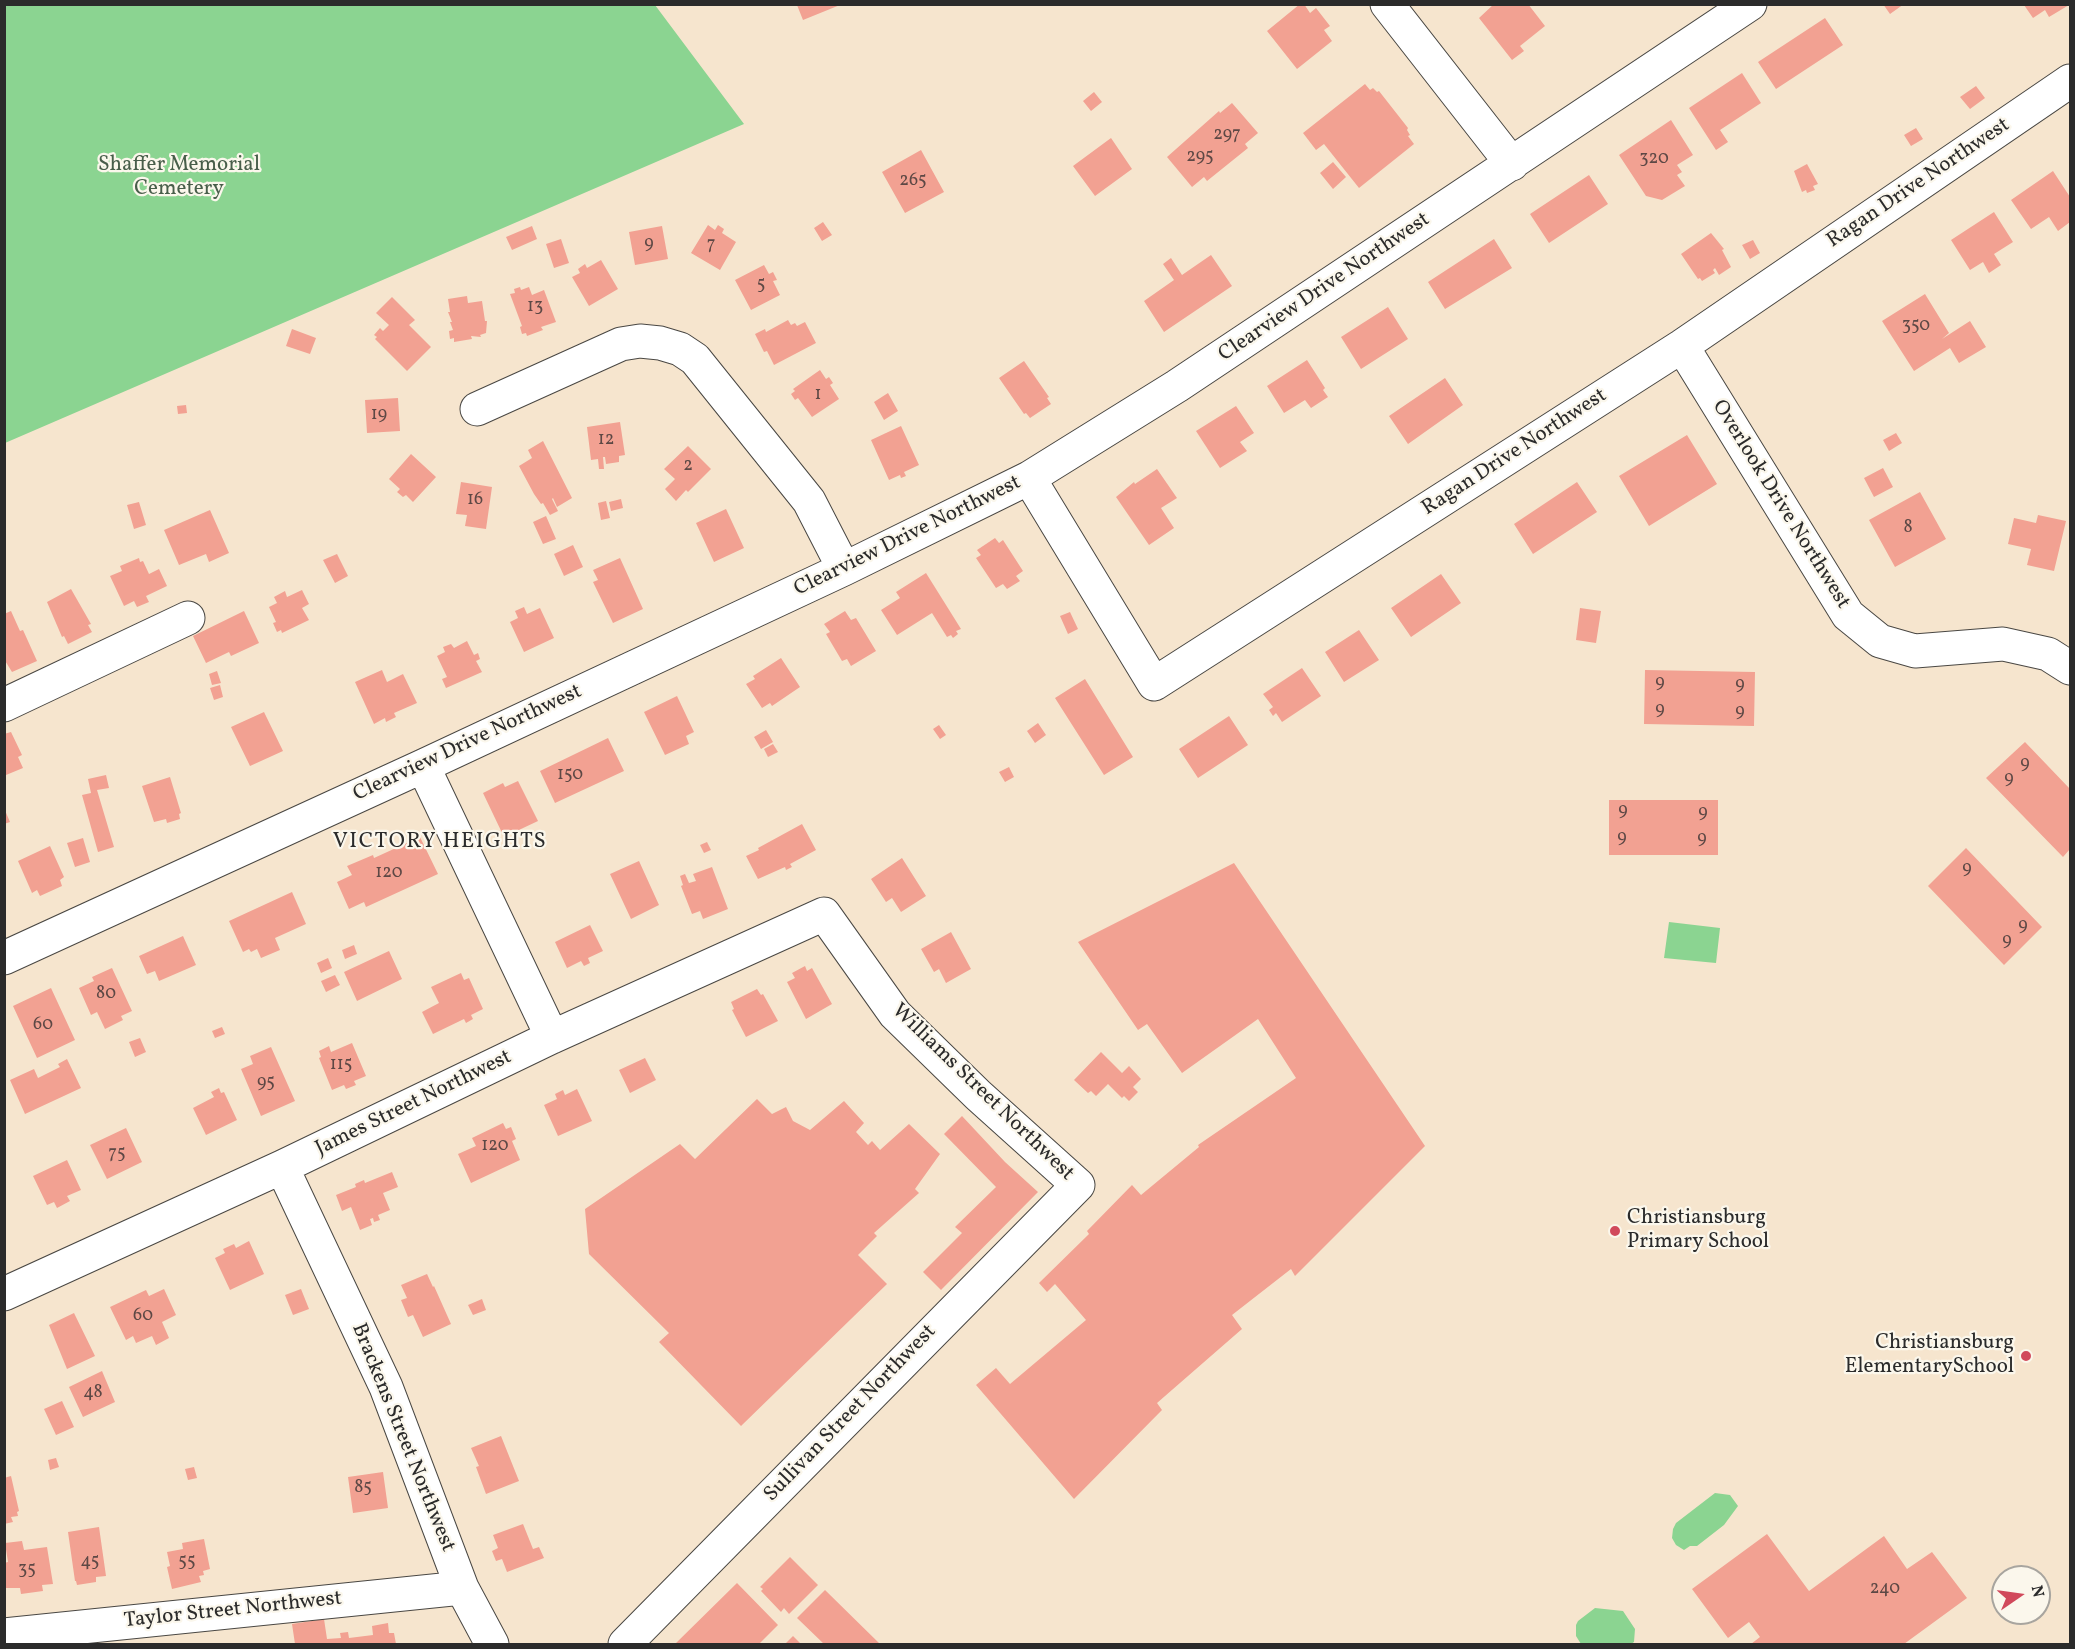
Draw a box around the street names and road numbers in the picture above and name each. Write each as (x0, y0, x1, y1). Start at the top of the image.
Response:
street label: Ragan Drive Northwest (1823, 113, 2015, 255)
street label: Clearview Drive Northwest (1215, 208, 1435, 368)
street label: Ragan Drive Northwest (1418, 384, 1612, 522)
street label: Overlook Drive Northwest (1705, 396, 1855, 614)
street label: Clearview Drive Northwest (790, 471, 1026, 603)
street label: Clearview Drive Northwest (350, 680, 586, 808)
street label: Williams Street Northwest (885, 999, 1079, 1187)
street label: James Street Northwest (312, 1045, 516, 1163)
street label: Brackens Street Northwest (345, 1320, 459, 1556)
street label: Sullivan Street Northwest (760, 1320, 942, 1508)
street label: Taylor Street Northwest (123, 1587, 343, 1635)

